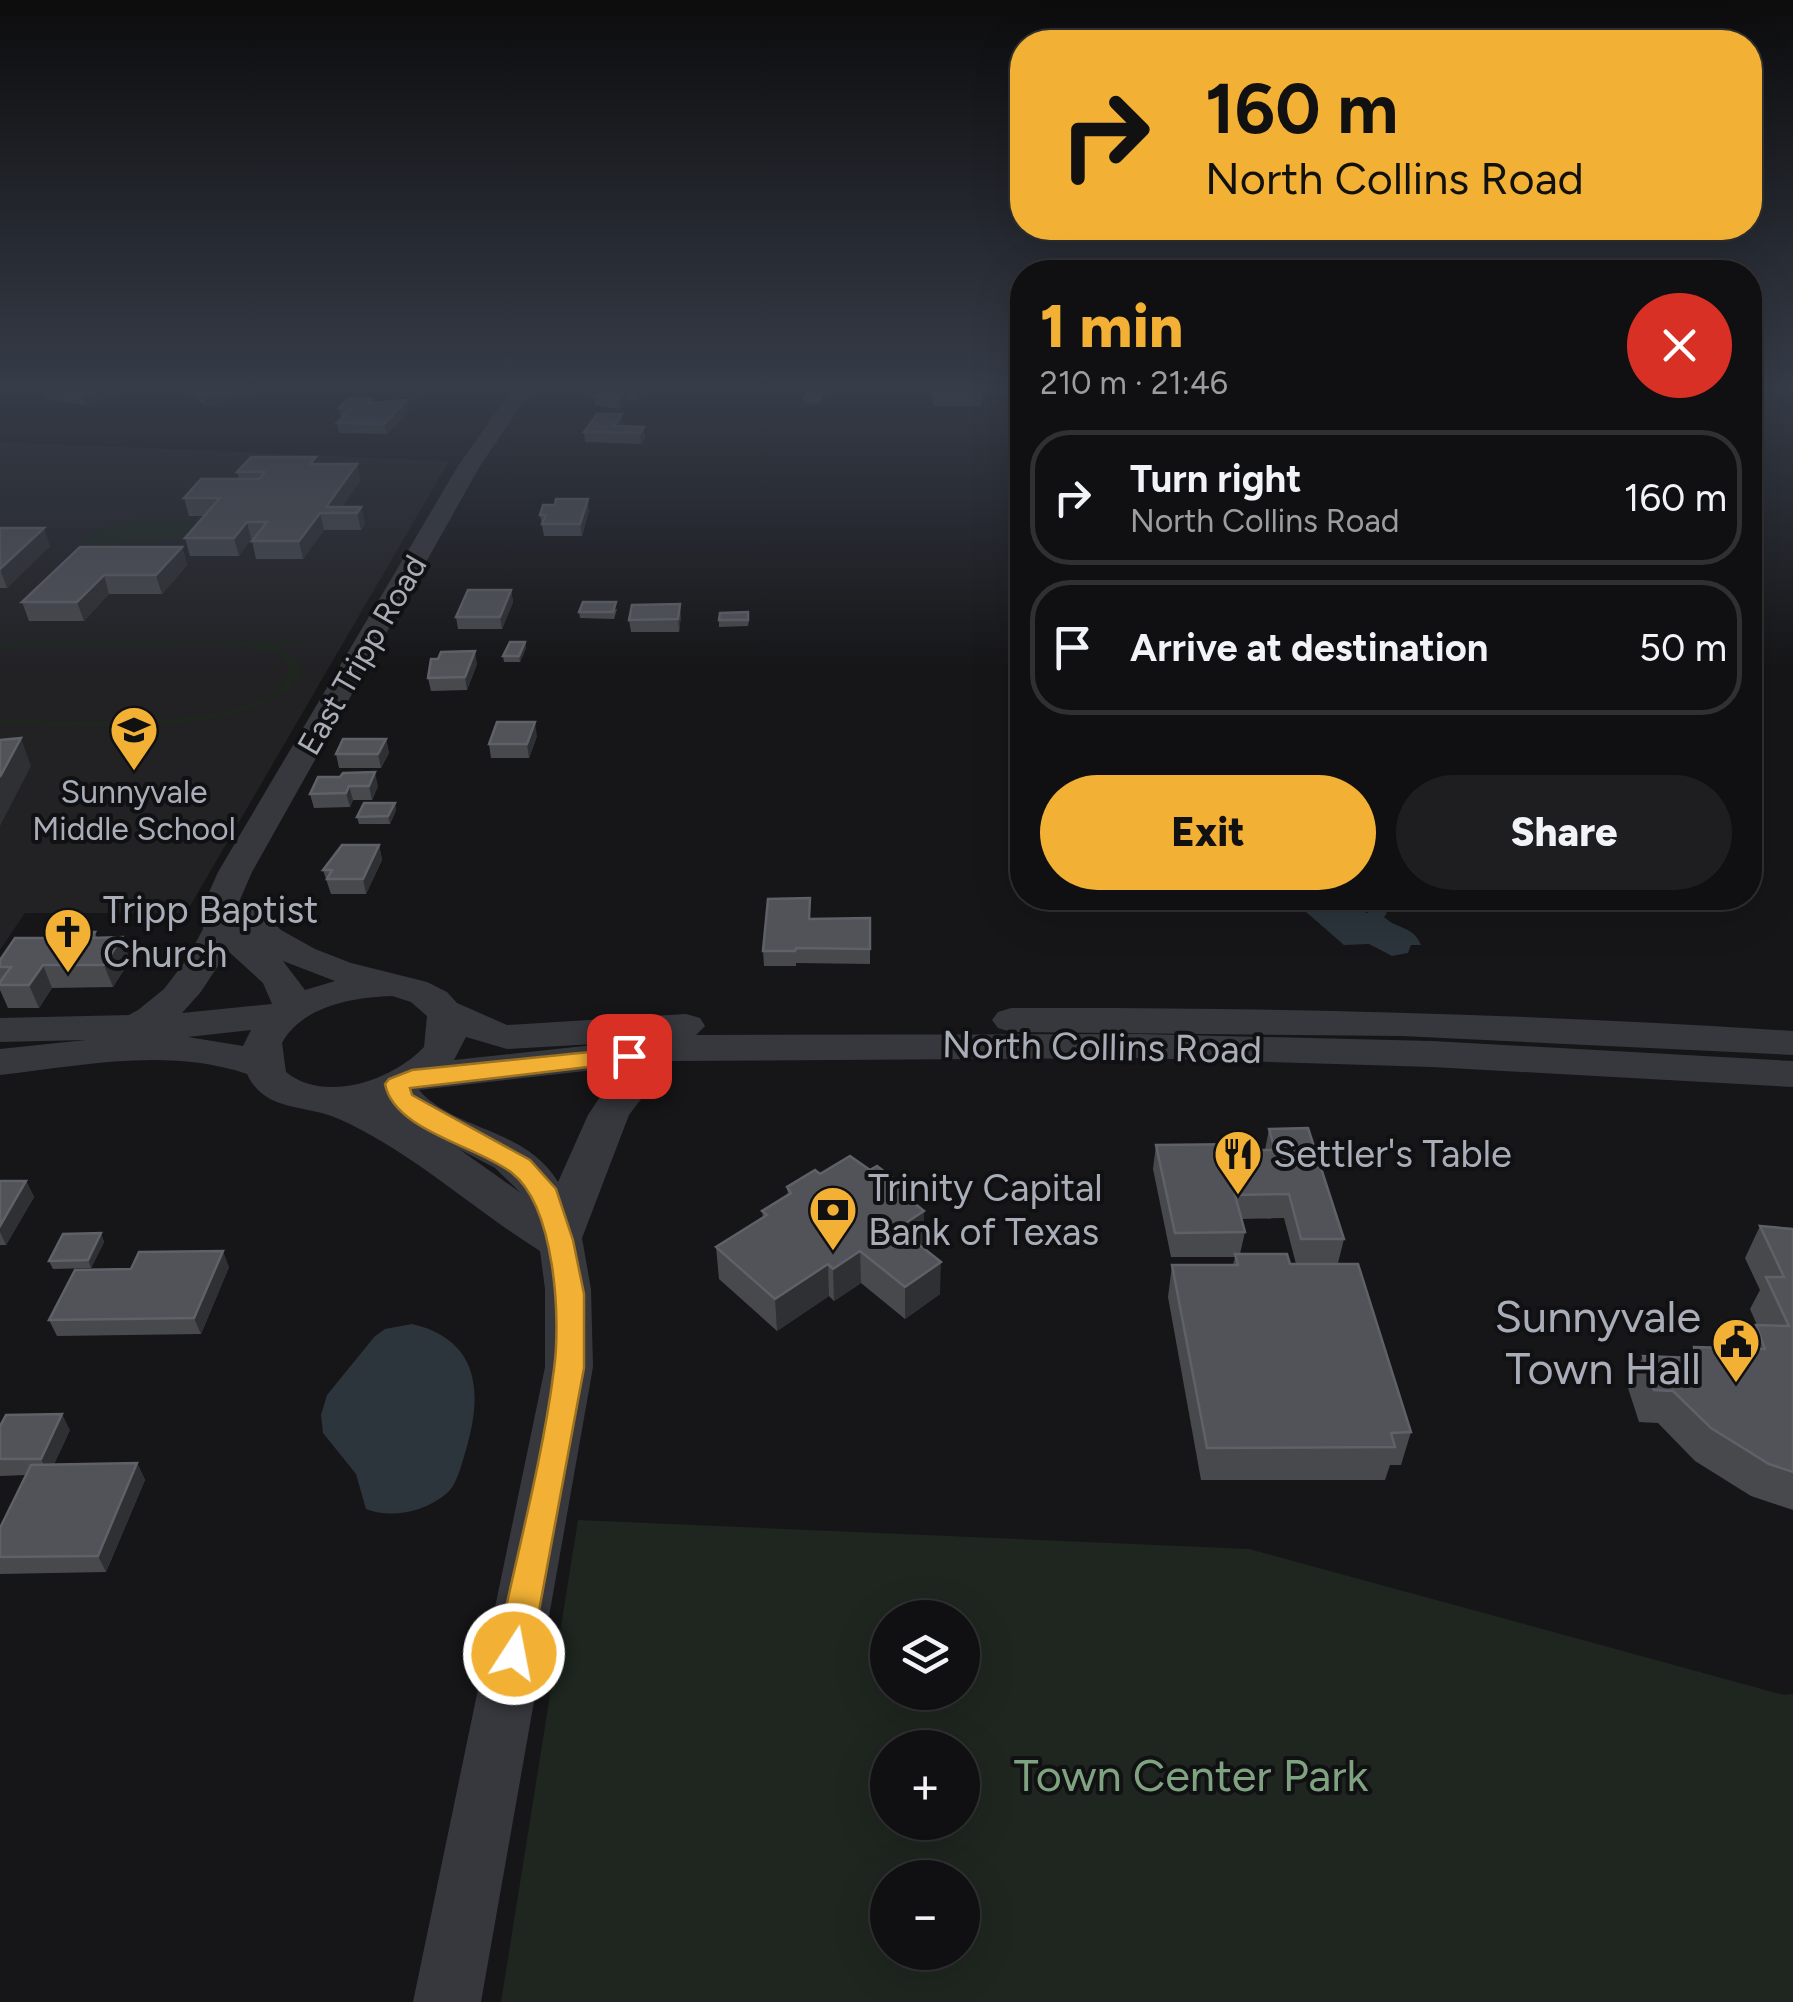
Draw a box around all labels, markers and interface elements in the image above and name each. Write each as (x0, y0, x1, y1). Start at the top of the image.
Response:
text: 160 m (1205, 66, 1398, 151)
icon: right (1040, 70, 1170, 200)
text: North Collins Road (1205, 151, 1584, 205)
text: 1 min (1040, 290, 1183, 362)
button: close (1627, 293, 1732, 398)
text: 210 m · 21:46 (1040, 364, 1228, 402)
text: Turn right (1130, 456, 1302, 502)
icon: right (1045, 470, 1100, 525)
text: 160 m (1624, 475, 1727, 521)
text: North Collins Road (1130, 502, 1399, 540)
street label: East Tripp Road (290, 549, 434, 761)
icon: arrive (1045, 620, 1100, 675)
text: Arrive at destination (1130, 625, 1488, 671)
text: 50 m (1639, 625, 1727, 671)
school or university icon: Sunnyvale Middle School (108, 704, 160, 772)
place label: Sunnyvale Middle School (32, 773, 236, 848)
button: Exit (1040, 775, 1376, 890)
button: Share (1396, 775, 1732, 890)
place label: Tripp Baptist Church (103, 887, 318, 977)
church icon: Tripp Baptist Church (42, 906, 94, 974)
pin (587, 1014, 672, 1099)
street label: North Collins Road (942, 1021, 1262, 1073)
icon: arrive (602, 1029, 657, 1084)
restaurant icon: Settler's Table (1212, 1128, 1264, 1196)
place label: Settler's Table (1273, 1131, 1512, 1177)
place label: Trinity Capital Bank of Texas (868, 1165, 1103, 1255)
bank icon: Trinity Capital Bank of Texas (807, 1184, 859, 1252)
place label: Sunnyvale Town Hall (1494, 1289, 1701, 1395)
public building icon: Sunnyvale Town Hall (1710, 1316, 1762, 1384)
map controls (870, 1600, 980, 1970)
button: layers (870, 1600, 980, 1710)
position arrow (462, 1602, 566, 1706)
button: + (870, 1730, 980, 1840)
park label: Town Center Park (1014, 1748, 1368, 1802)
button: − (870, 1860, 980, 1970)

